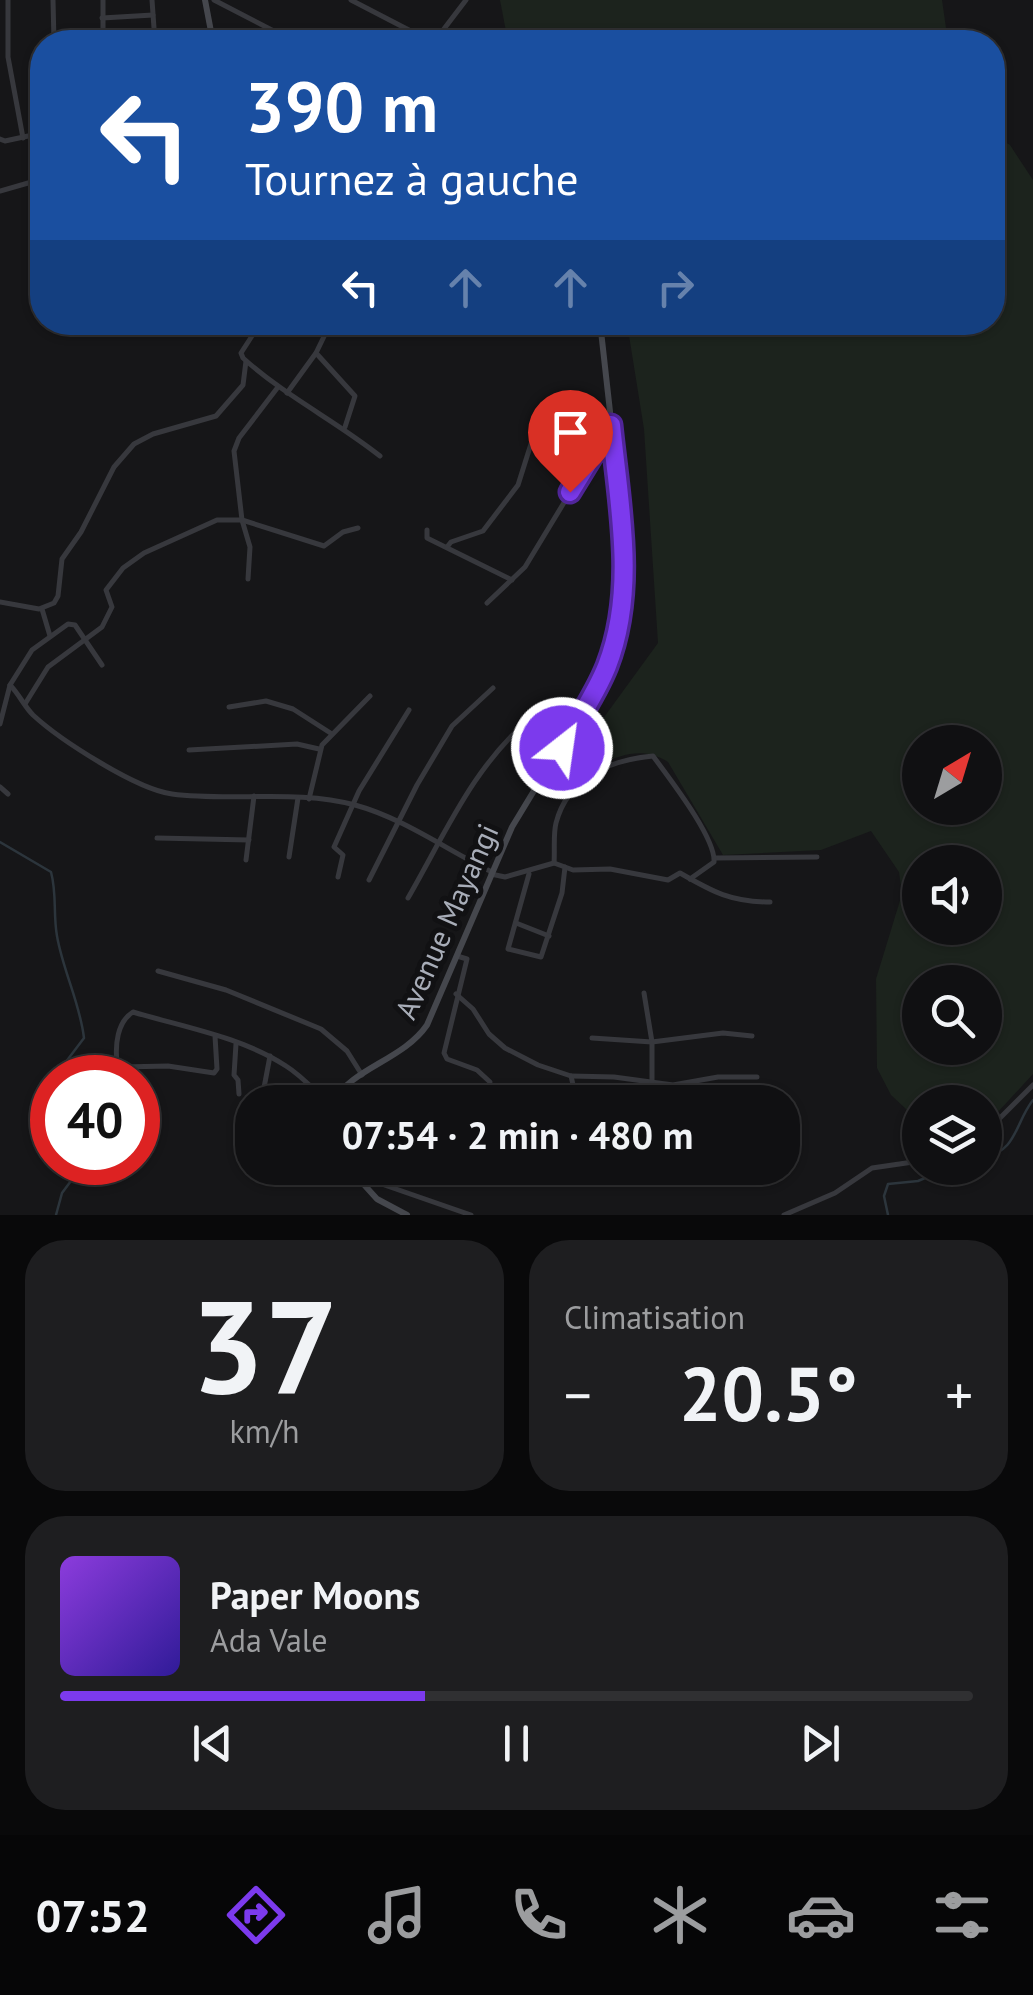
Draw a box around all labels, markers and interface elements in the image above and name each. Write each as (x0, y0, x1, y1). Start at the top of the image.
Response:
text: 390 m (245, 61, 438, 151)
icon: left (80, 70, 210, 200)
text: Tournez à gauche (245, 149, 579, 207)
icon: left (333, 260, 388, 315)
icon: ahead (438, 260, 493, 315)
icon: ahead (543, 260, 598, 315)
icon: right (648, 260, 703, 315)
pin (528, 390, 613, 493)
icon: arrive (543, 405, 598, 460)
position arrow (510, 696, 614, 800)
north arrow (902, 725, 1002, 825)
map controls (902, 725, 1002, 1185)
street label: Avenue Mayangi (386, 817, 506, 1025)
button: sound (902, 845, 1002, 945)
button: search (902, 965, 1002, 1065)
speed limit sign: 40 (30, 1055, 160, 1185)
button: layers (902, 1085, 1002, 1185)
text: 07:54 · 2 min · 480 m (342, 1110, 693, 1159)
text: 37 (191, 1261, 338, 1429)
text: Climatisation (564, 1296, 745, 1338)
text: 20.5° (679, 1345, 858, 1442)
text: − (564, 1359, 592, 1430)
text: + (945, 1359, 973, 1430)
text: km/h (229, 1410, 300, 1452)
text: Paper Moons (210, 1570, 420, 1619)
text: Ada Vale (210, 1619, 327, 1661)
icon: previous (185, 1716, 240, 1771)
icon: pause (489, 1716, 544, 1771)
icon: next (793, 1716, 848, 1771)
icon: directions (221, 1880, 291, 1950)
icon: music (362, 1880, 432, 1950)
icon: phone (504, 1880, 574, 1950)
icon: climate (645, 1880, 715, 1950)
icon: car (786, 1880, 856, 1950)
icon: filters (927, 1880, 997, 1950)
text: 07:52 (36, 1886, 150, 1944)

